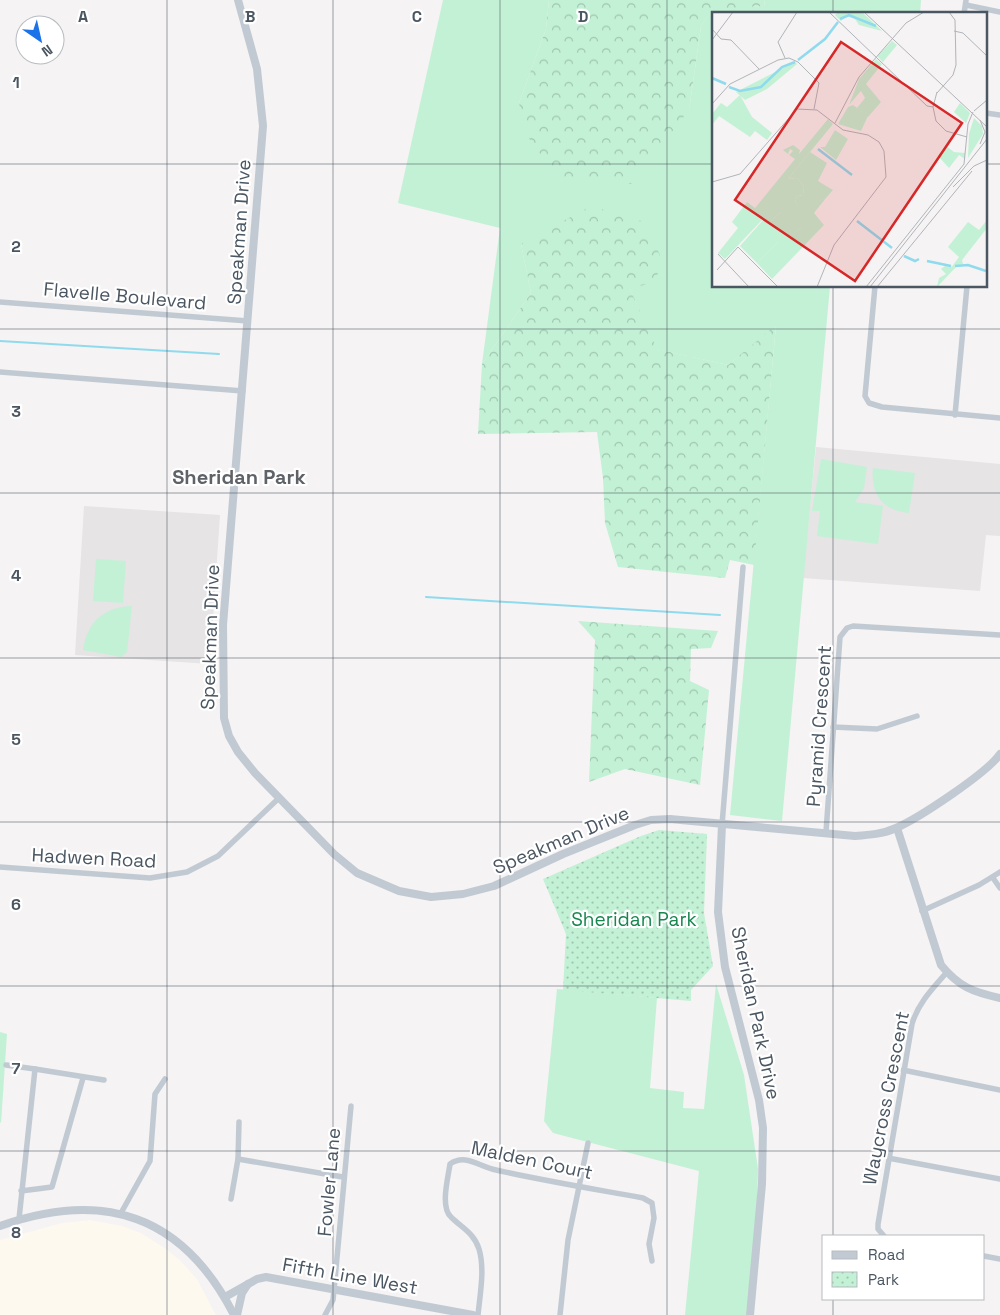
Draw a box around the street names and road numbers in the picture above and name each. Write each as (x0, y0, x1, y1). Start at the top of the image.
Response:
street label: Speakman Drive (221, 159, 257, 305)
street label: Flavelle Boulevard (43, 276, 207, 316)
street label: Speakman Drive (195, 564, 225, 710)
street label: Pyramid Crescent (801, 644, 837, 808)
street label: Speakman Drive (489, 800, 633, 880)
street label: Hadwen Road (31, 842, 157, 874)
street label: Sheridan Park Drive (725, 924, 787, 1102)
street label: Waycross Crescent (857, 1009, 915, 1187)
street label: Fowler Lane (312, 1127, 346, 1237)
street label: Malden Court (469, 1135, 595, 1185)
street label: Fifth Line West (280, 1252, 420, 1300)

